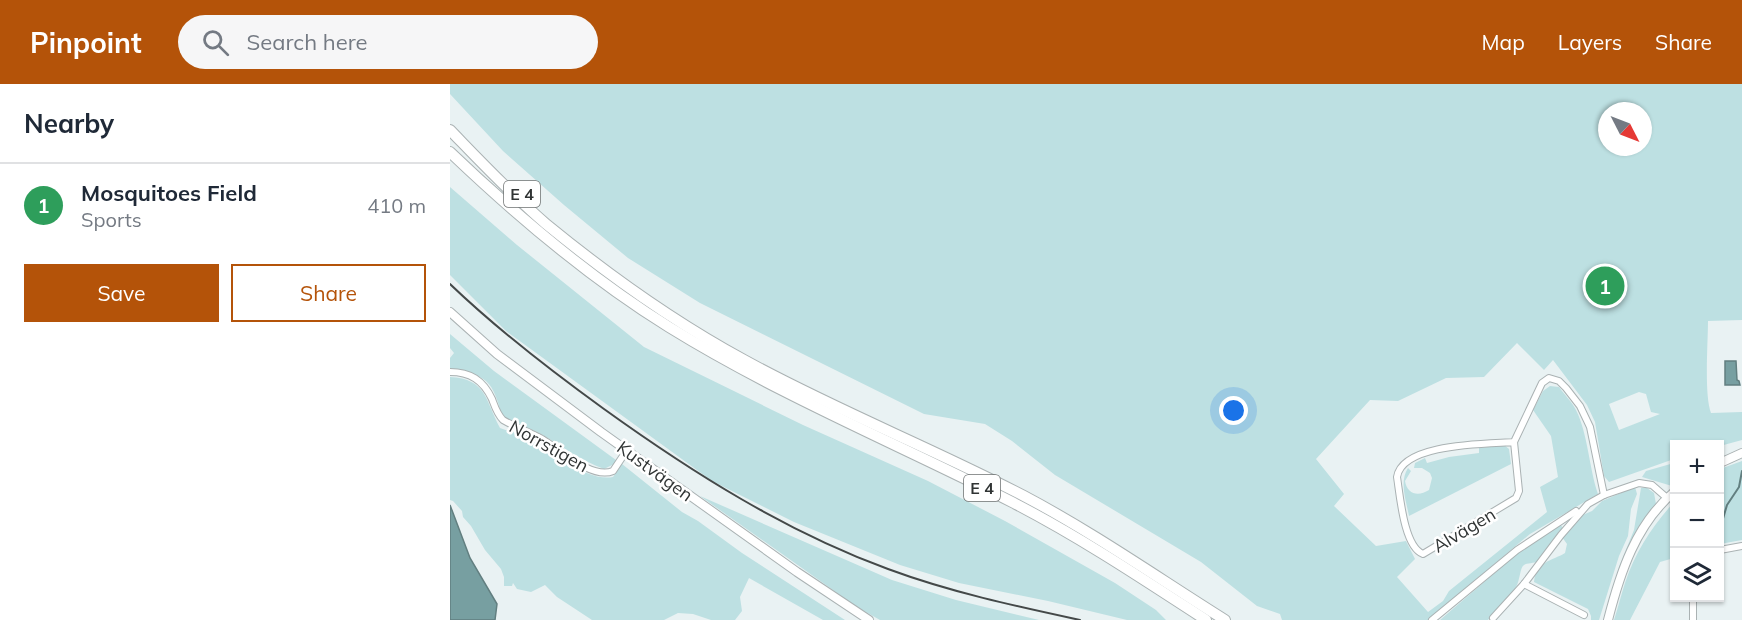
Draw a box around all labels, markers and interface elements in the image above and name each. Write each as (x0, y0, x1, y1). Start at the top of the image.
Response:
search box (178, 15, 598, 69)
text: Pinpoint (30, 25, 142, 60)
icon: search (199, 26, 232, 59)
text: Search here (247, 28, 368, 56)
text: Map (1482, 29, 1525, 55)
text: Layers (1558, 29, 1622, 55)
text: Share (1655, 29, 1712, 55)
north arrow (1598, 102, 1652, 156)
text: Nearby (24, 107, 114, 140)
text: Mosquitoes Field (81, 179, 257, 207)
road number: E 4 (504, 181, 540, 207)
text: 1 (38, 193, 50, 218)
text: 410 m (367, 193, 426, 218)
text: Sports (81, 207, 142, 232)
button: Save (24, 264, 219, 322)
button: Share (231, 264, 426, 322)
pin: 1 (1586, 264, 1624, 308)
your location (1219, 396, 1248, 425)
street label: Norrstigen (505, 415, 593, 477)
street label: Kustvägen (612, 436, 698, 506)
map controls (1670, 440, 1724, 602)
button: + (1670, 440, 1724, 494)
road number: E 4 (964, 475, 1000, 501)
button: − (1670, 494, 1724, 548)
street label: Alvägen (1428, 502, 1500, 558)
button: layers (1670, 548, 1724, 602)

